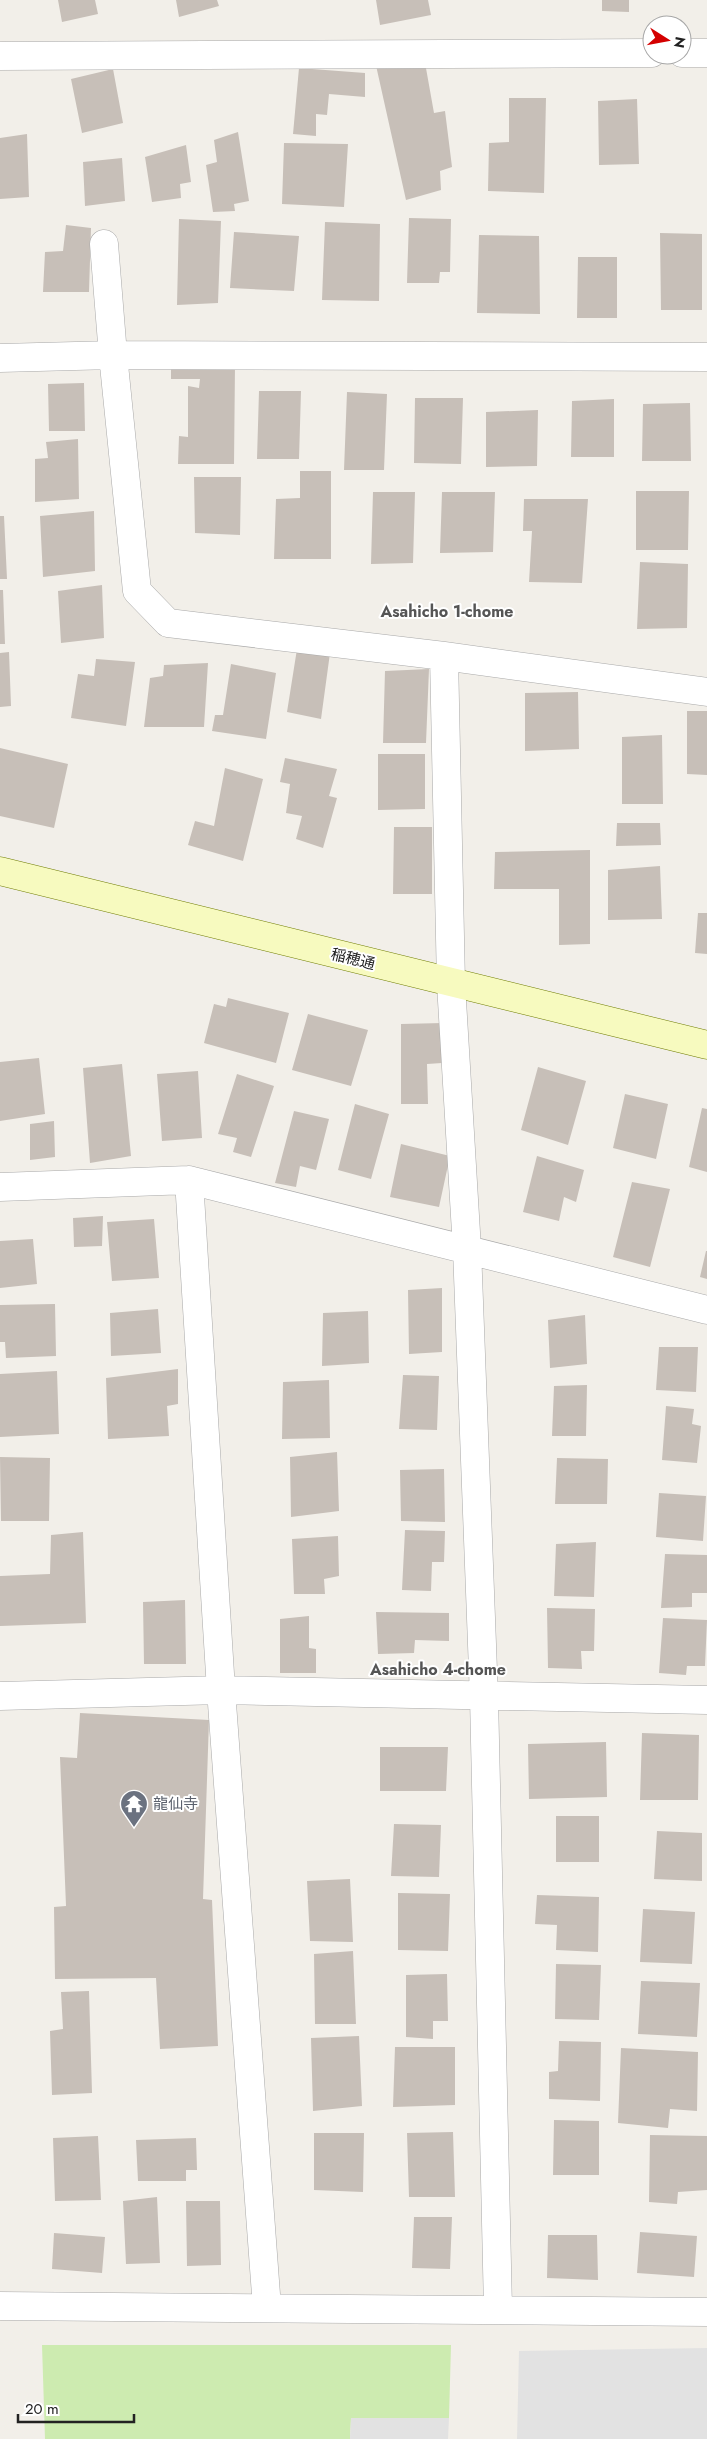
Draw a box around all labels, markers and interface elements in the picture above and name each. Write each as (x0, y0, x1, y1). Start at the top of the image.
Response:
north arrow (642, 15, 692, 65)
text: N (669, 35, 691, 50)
district label: Asahicho 1-chome (380, 600, 513, 623)
street label: 稲穂通 (328, 943, 378, 975)
district label: Asahicho 4-chome (369, 1658, 506, 1681)
temple icon: 龍仙寺 (119, 1789, 149, 1828)
place label: 龍仙寺 (153, 1793, 198, 1815)
scale bar (18, 2392, 134, 2424)
text: 20 m (25, 2398, 59, 2420)

